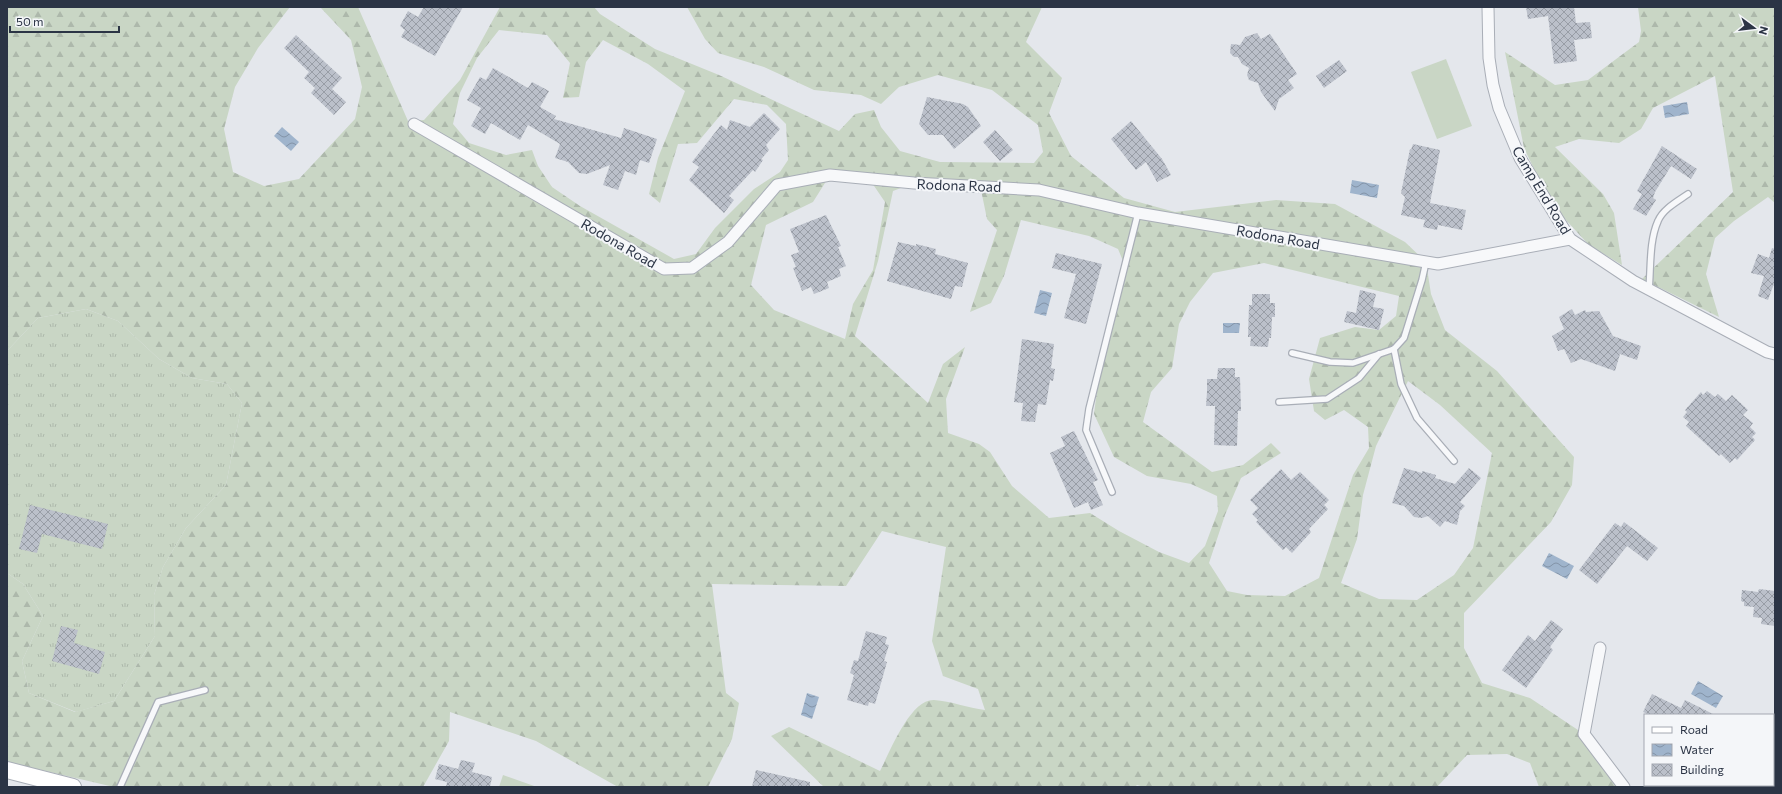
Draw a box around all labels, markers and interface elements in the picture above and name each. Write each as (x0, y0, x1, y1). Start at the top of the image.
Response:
scale bar (10, 8, 119, 34)
north arrow (1734, 8, 1774, 48)
text: 50 m (16, 14, 44, 28)
text: N (1757, 25, 1771, 36)
street label: Camp End Road (1509, 143, 1575, 237)
street label: Rodona Road (916, 175, 1002, 195)
street label: Rodona Road (578, 215, 660, 271)
street label: Rodona Road (1235, 221, 1321, 253)
legend (1644, 714, 1774, 786)
text: Road (1680, 722, 1708, 736)
text: Water (1680, 742, 1714, 756)
text: Building (1680, 762, 1724, 776)

